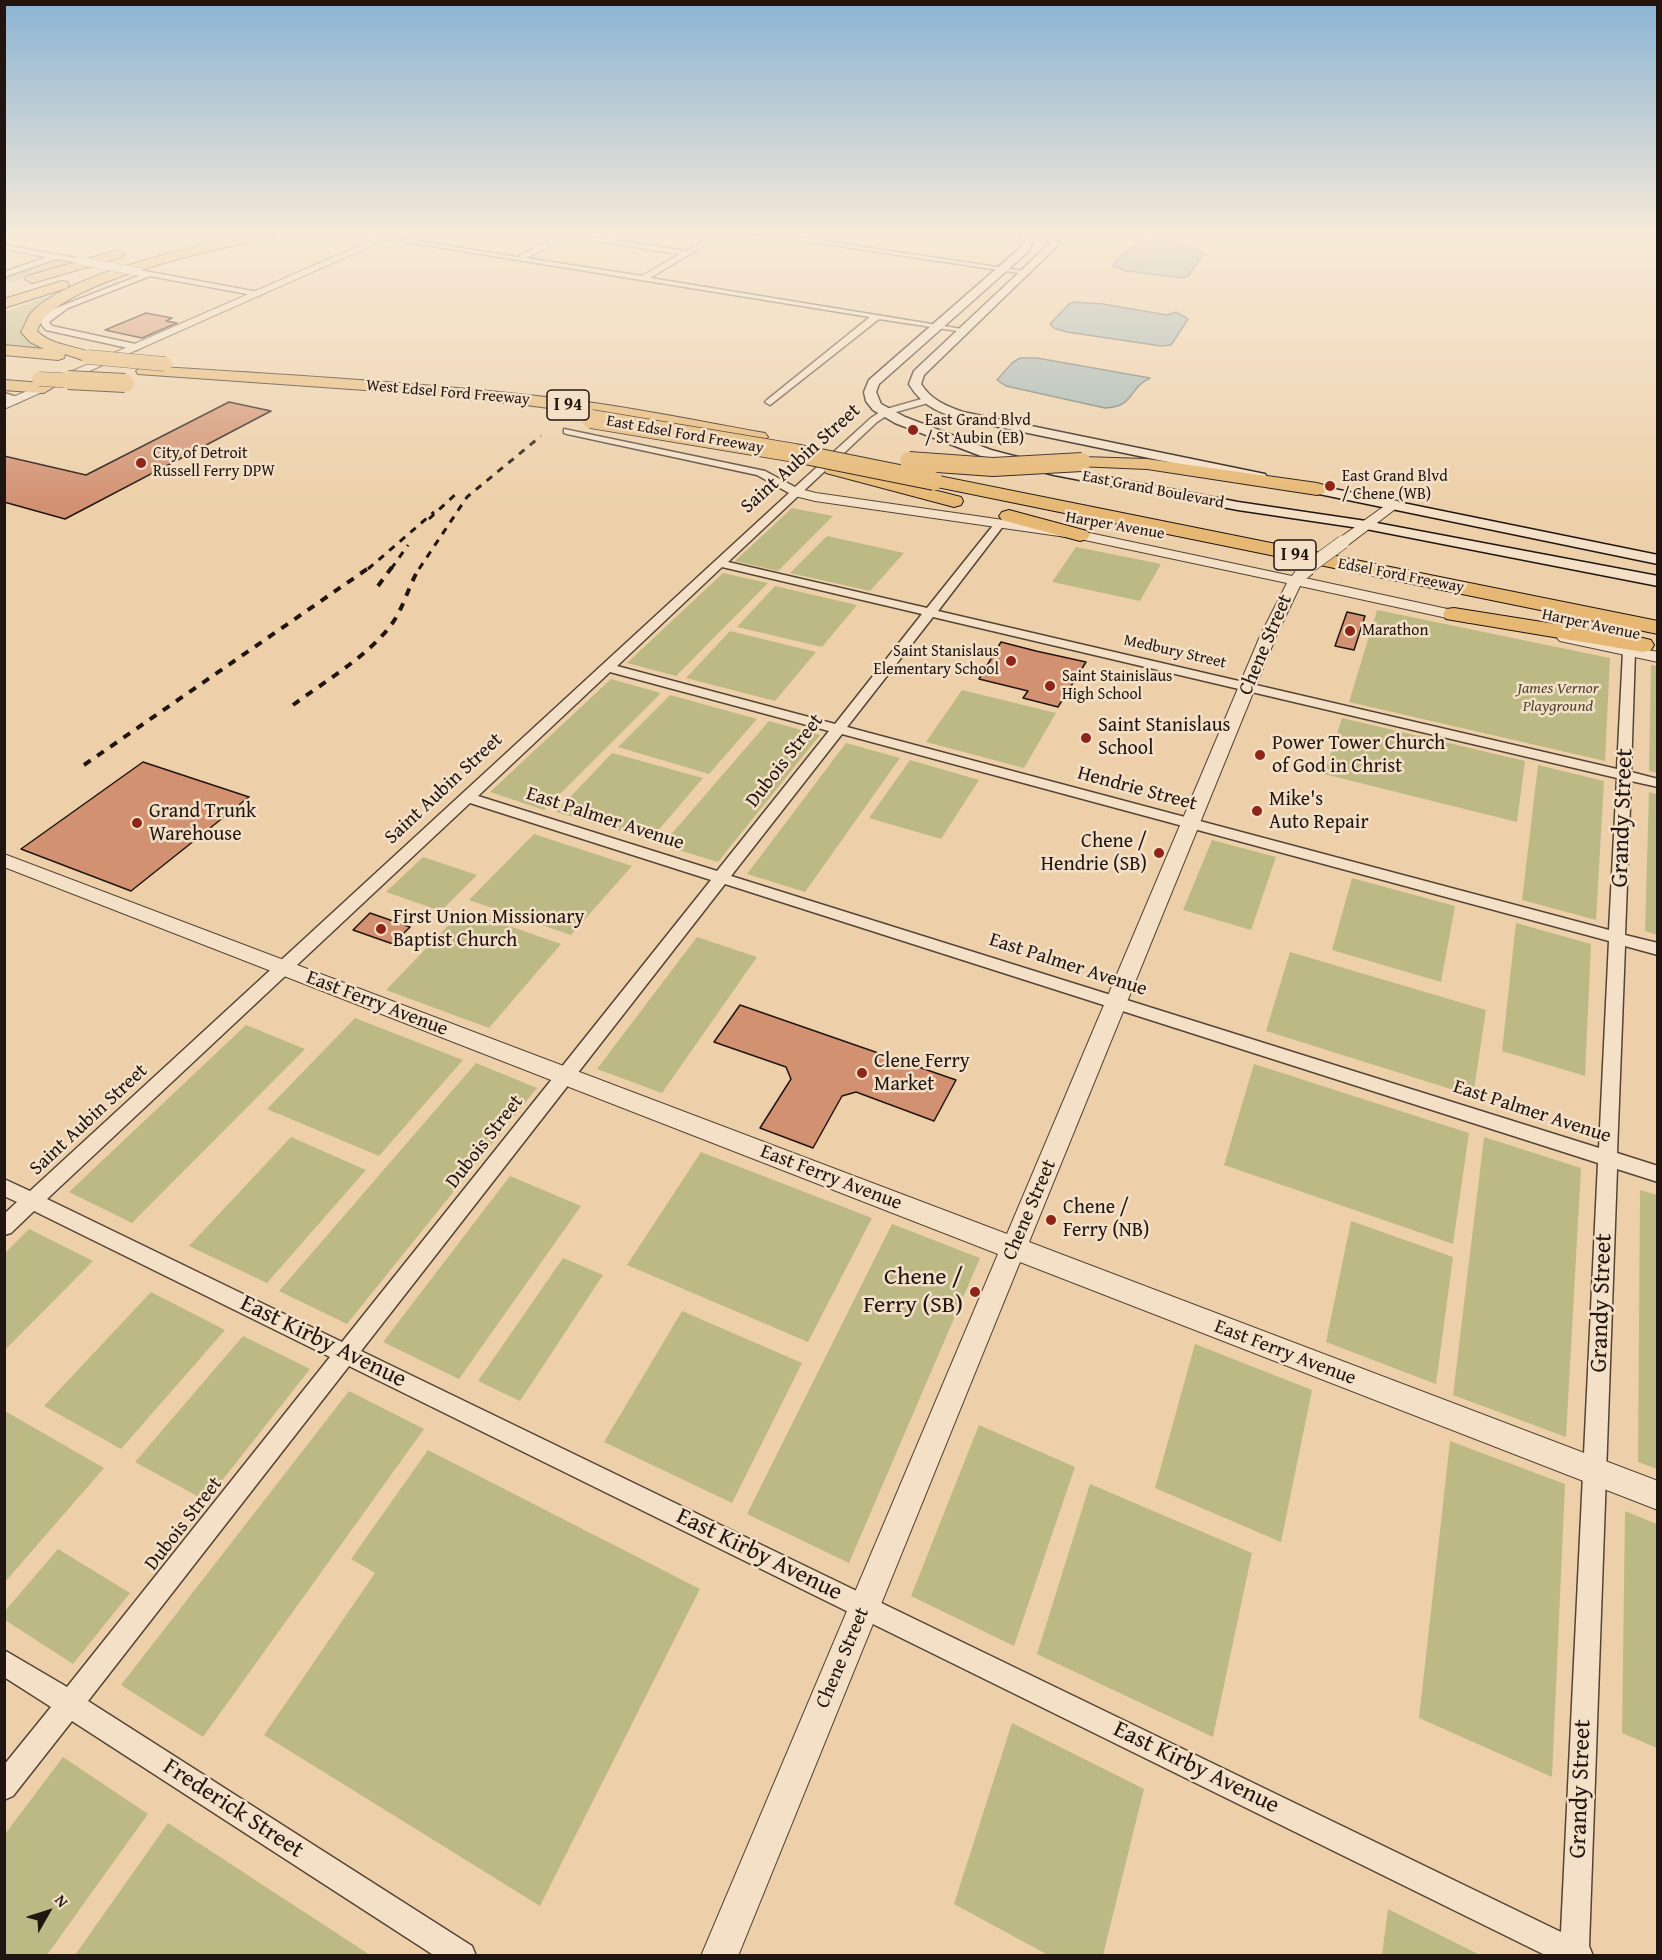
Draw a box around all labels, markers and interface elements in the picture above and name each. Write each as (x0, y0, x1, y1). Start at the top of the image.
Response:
street label: West Edsel Ford Freeway (365, 376, 531, 410)
road number: I 94 (547, 390, 589, 420)
street label: Saint Aubin Street (736, 399, 866, 519)
place label: East Grand Blvd / St Aubin (EB) (925, 411, 1031, 449)
street label: East Edsel Ford Freeway (605, 412, 765, 458)
marker: East Grand Blvd / St Aubin (EB) (906, 423, 920, 437)
place label: City of Detroit Russell Ferry DPW (153, 444, 275, 482)
marker: City of Detroit Russell Ferry DPW (134, 456, 148, 470)
street label: East Grand Boulevard (1081, 467, 1225, 513)
place label: East Grand Blvd / Chene (WB) (1342, 467, 1448, 505)
marker: East Grand Blvd / Chene (WB) (1323, 479, 1337, 493)
street label: Harper Avenue (1064, 508, 1166, 544)
road number: I 94 (1274, 540, 1316, 570)
street label: Edsel Ford Freeway (1336, 554, 1466, 598)
street label: Chene Street (1234, 591, 1298, 699)
street label: Harper Avenue (1540, 605, 1642, 645)
place label: Marathon (1362, 621, 1428, 641)
marker: Marathon (1343, 624, 1357, 638)
street label: Medbury Street (1122, 631, 1228, 673)
place label: Saint Stanislaus Elementary School (874, 642, 999, 680)
marker: Saint Stanislaus Elementary School (1004, 654, 1018, 668)
place label: Saint Stainislaus High School (1062, 667, 1172, 705)
marker: Saint Stainislaus High School (1043, 679, 1057, 693)
park label: James Vernor Playground (1517, 679, 1599, 717)
street label: Dubois Street (741, 709, 829, 813)
place label: Saint Stanislaus School (1098, 714, 1230, 761)
street label: Saint Aubin Street (380, 728, 508, 850)
marker: Saint Stanislaus School (1079, 731, 1093, 745)
place label: Power Tower Church of God in Christ (1272, 732, 1445, 779)
marker: Power Tower Church of God in Christ (1253, 748, 1267, 762)
street label: Grandy Street (1606, 748, 1640, 888)
street label: Hendrie Street (1075, 762, 1199, 816)
street label: East Palmer Avenue (523, 782, 687, 856)
place label: Mike's Auto Repair (1269, 788, 1369, 835)
place label: Grand Trunk Warehouse (149, 800, 256, 847)
marker: Mike's Auto Repair (1250, 804, 1264, 818)
marker: Grand Trunk Warehouse (130, 816, 144, 830)
place label: Chene / Hendrie (SB) (1041, 830, 1147, 877)
marker: Chene / Hendrie (SB) (1152, 846, 1166, 860)
place label: First Union Missionary Baptist Church (393, 906, 584, 953)
marker: First Union Missionary Baptist Church (374, 922, 388, 936)
street label: East Palmer Avenue (986, 928, 1150, 1002)
street label: East Ferry Avenue (303, 966, 451, 1042)
place label: Clene Ferry Market (874, 1050, 970, 1097)
street label: Saint Aubin Street (25, 1059, 153, 1181)
marker: Clene Ferry Market (855, 1066, 869, 1080)
street label: East Palmer Avenue (1450, 1075, 1614, 1149)
street label: Dubois Street (441, 1090, 529, 1194)
street label: East Ferry Avenue (757, 1140, 905, 1216)
street label: Chene Street (998, 1156, 1062, 1264)
place label: Chene / Ferry (NB) (1063, 1196, 1149, 1243)
marker: Chene / Ferry (NB) (1044, 1213, 1058, 1227)
street label: Grandy Street (1585, 1233, 1619, 1373)
place label: Chene / Ferry (SB) (863, 1264, 963, 1320)
marker: Chene / Ferry (SB) (968, 1285, 982, 1299)
street label: East Kirby Avenue (235, 1289, 411, 1395)
street label: East Ferry Avenue (1211, 1315, 1359, 1391)
street label: Dubois Street (140, 1472, 228, 1576)
street label: East Kirby Avenue (671, 1502, 847, 1608)
street label: Chene Street (811, 1604, 875, 1712)
street label: East Kirby Avenue (1108, 1715, 1284, 1821)
street label: Grandy Street (1564, 1719, 1598, 1859)
street label: Frederick Street (157, 1753, 309, 1865)
north arrow (18, 1882, 78, 1942)
text: N (49, 1889, 75, 1912)

